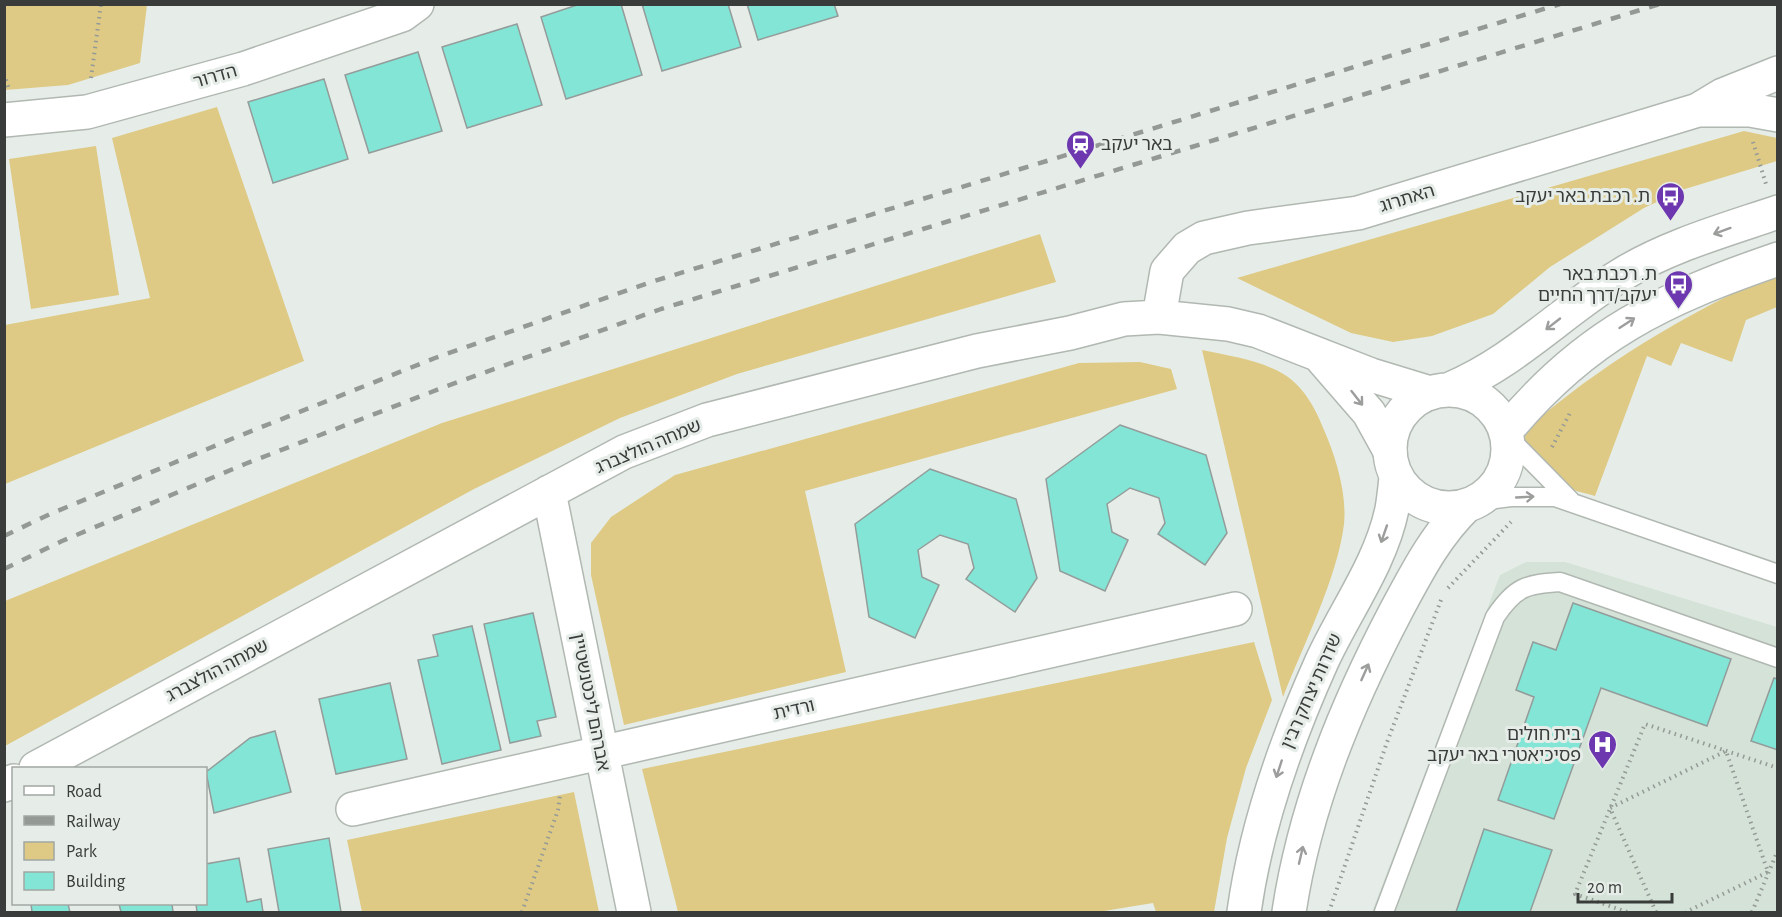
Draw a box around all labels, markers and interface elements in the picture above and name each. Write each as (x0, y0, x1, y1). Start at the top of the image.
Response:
street label: הדרור (191, 62, 239, 92)
station icon: באר יעקב (1064, 128, 1096, 170)
place label: באר יעקב (1101, 136, 1173, 154)
bus stop icon: ת. רכבת באר יעקב (1655, 180, 1687, 222)
street label: האתרוג (1378, 182, 1437, 216)
place label: ת. רכבת באר יעקב (1515, 188, 1650, 206)
one-way arrow (1713, 226, 1732, 237)
place label: ת. רכבת באר יעקב/דרך החיים (1538, 266, 1657, 305)
bus stop icon: ת. רכבת באר יעקב/דרך החיים (1662, 268, 1694, 310)
one-way arrow (1618, 317, 1635, 329)
one-way arrow (1545, 318, 1561, 331)
one-way arrow (1350, 390, 1363, 406)
street label: שמחה הולצברג (593, 416, 704, 477)
one-way arrow (1515, 491, 1535, 502)
one-way arrow (1378, 524, 1389, 543)
street label: שדרות יצחק רבין (1278, 631, 1345, 752)
street label: אברהם ליכטנשטיין (568, 632, 613, 773)
street label: שמחה הולצברג (163, 636, 272, 705)
one-way arrow (1360, 663, 1371, 681)
street label: ורדית (772, 697, 817, 723)
place label: בית חולים פסיכיאטרי באר יעקב (1427, 725, 1581, 765)
hospital icon: בית חולים פסיכיאטרי באר יעקב (1586, 728, 1618, 770)
one-way arrow (1273, 759, 1284, 778)
legend (12, 767, 207, 905)
text: Road (66, 783, 102, 801)
text: Railway (66, 813, 121, 831)
text: Park (66, 843, 98, 861)
one-way arrow (1295, 846, 1307, 865)
scale bar (1578, 866, 1672, 904)
text: Building (66, 873, 126, 891)
text: 20 m (1587, 879, 1622, 897)

